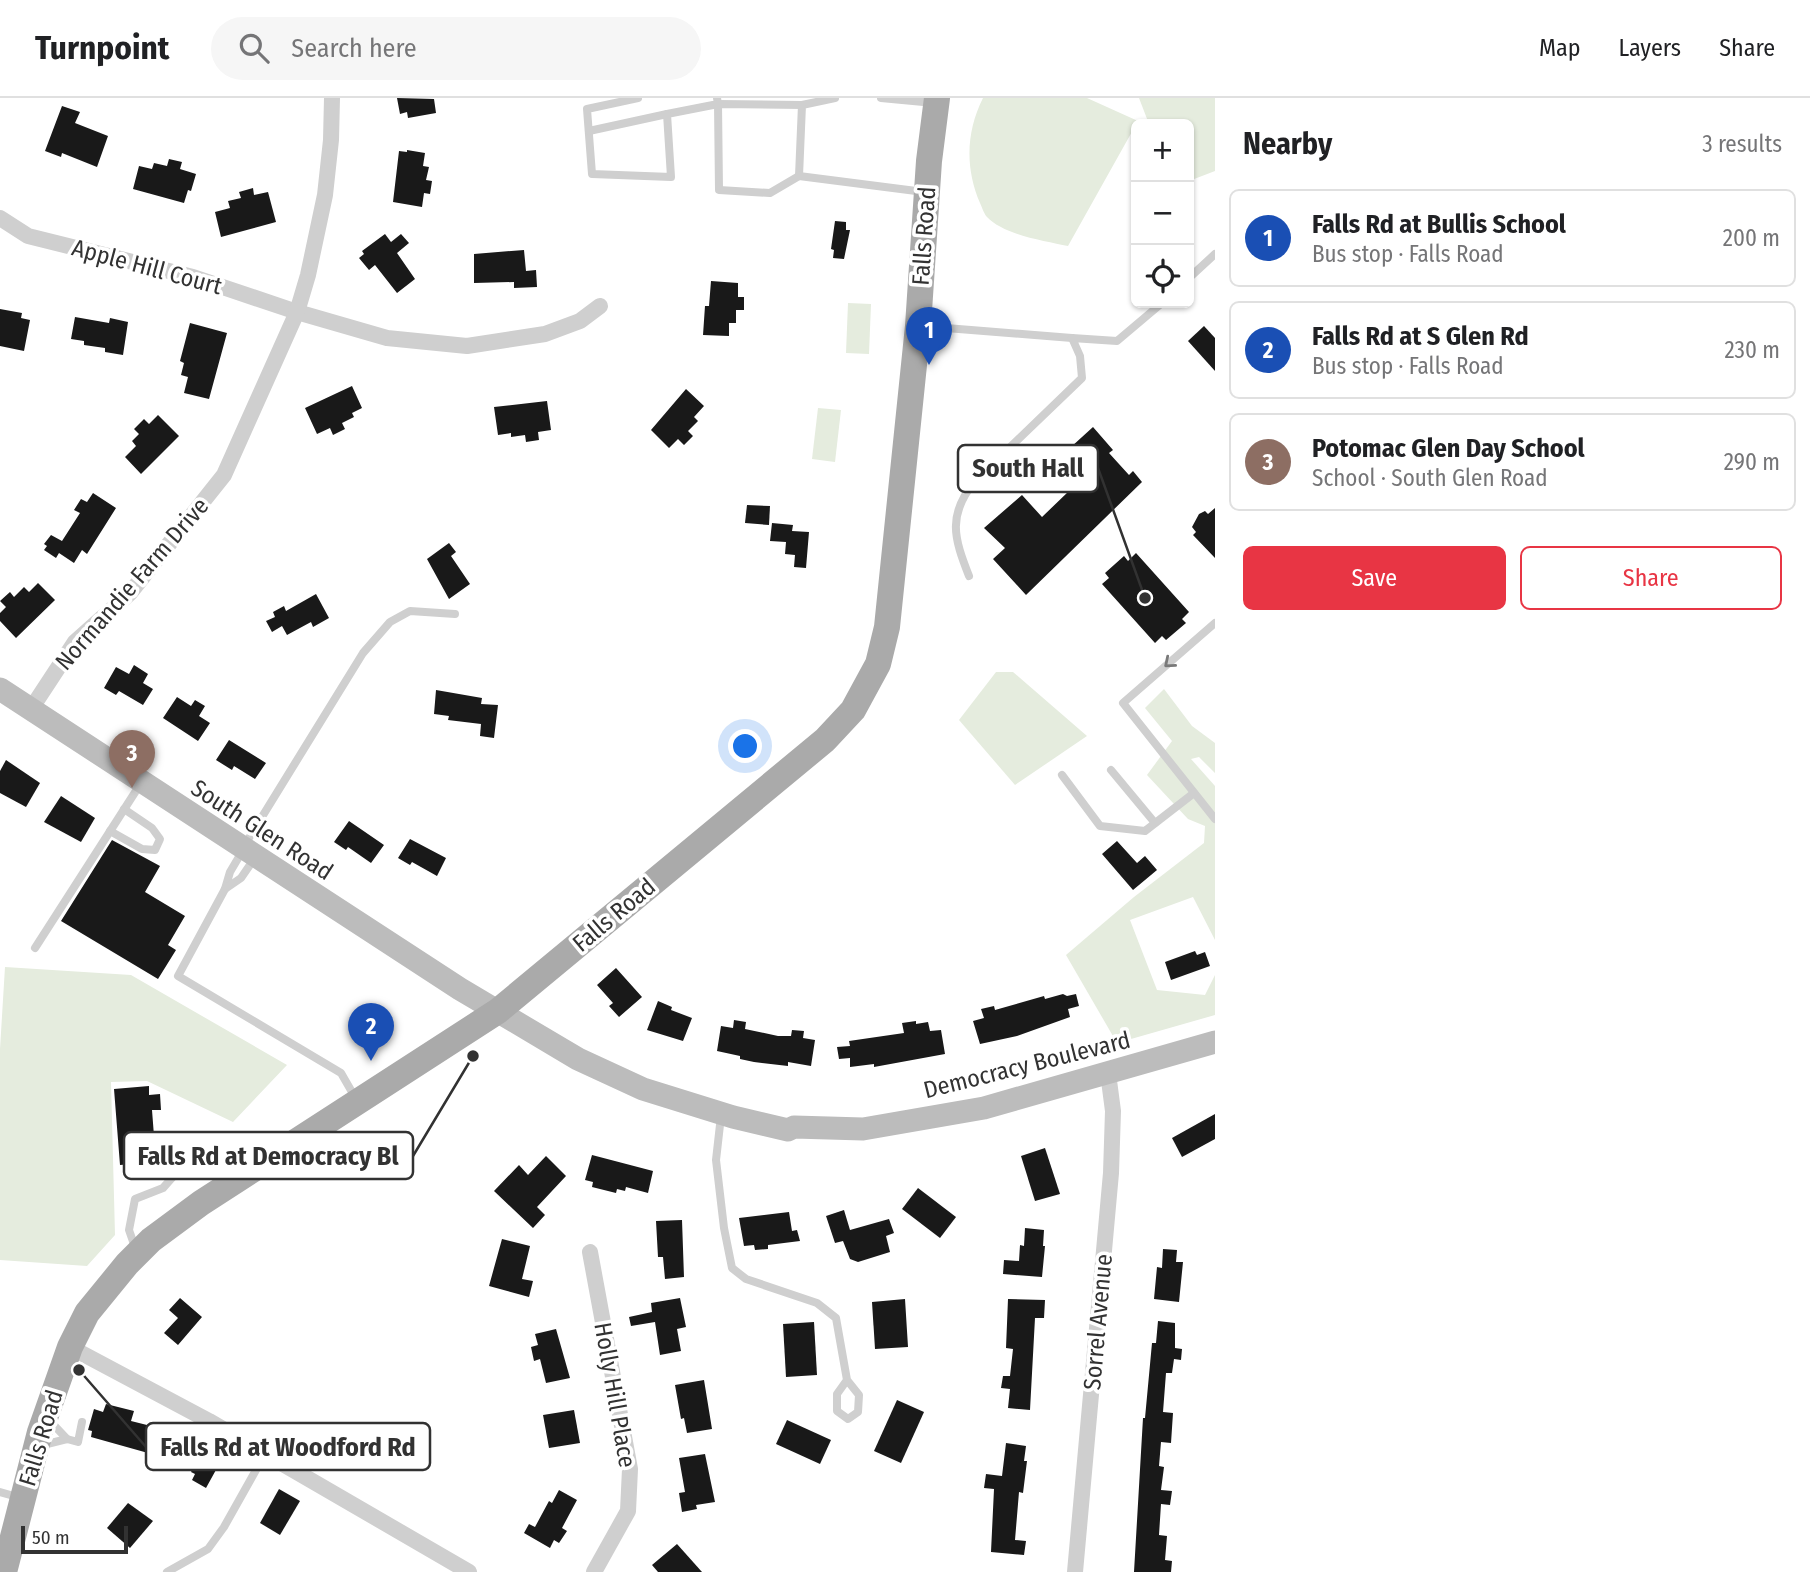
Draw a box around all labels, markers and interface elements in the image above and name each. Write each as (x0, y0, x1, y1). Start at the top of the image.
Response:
search box (211, 17, 701, 80)
text: Turnpoint (35, 28, 169, 68)
icon: search (235, 29, 273, 67)
text: Search here (291, 33, 417, 64)
text: Map (1539, 34, 1581, 62)
text: Layers (1619, 34, 1681, 62)
text: Share (1719, 34, 1775, 62)
map controls (1131, 119, 1194, 308)
button: + (1131, 119, 1194, 182)
text: Nearby (1243, 126, 1332, 162)
text: 3 results (1702, 130, 1782, 158)
button: − (1131, 182, 1194, 245)
street label: Falls Road (907, 186, 941, 286)
text: Falls Rd at Bullis School (1312, 209, 1566, 240)
text: 1 (1263, 224, 1273, 252)
text: 200 m (1723, 224, 1780, 252)
street label: Apple Hill Court (69, 234, 225, 300)
text: Bus stop · Falls Road (1312, 240, 1504, 268)
button: locate (1131, 245, 1194, 308)
pin: 1 (906, 307, 952, 365)
text: Falls Rd at S Glen Rd (1312, 321, 1529, 352)
text: 2 (1263, 336, 1273, 364)
text: 230 m (1724, 336, 1780, 364)
text: Bus stop · Falls Road (1312, 352, 1504, 380)
text: Potomac Glen Day School (1312, 433, 1585, 464)
callout: South Hall (958, 445, 1098, 492)
text: 3 (1263, 448, 1273, 476)
text: 290 m (1724, 448, 1780, 476)
text: South Hall (972, 453, 1085, 484)
text: School · South Glen Road (1312, 464, 1548, 492)
street label: Normandie Farm Drive (50, 492, 214, 676)
button: Save (1243, 546, 1506, 610)
button: Share (1520, 546, 1782, 610)
one-way arrow (1165, 655, 1177, 668)
your location (728, 729, 762, 763)
pin: 3 (109, 730, 155, 788)
street label: South Glen Road (186, 774, 338, 886)
street label: Falls Road (567, 872, 661, 958)
pin: 2 (348, 1003, 394, 1061)
street label: Democracy Boulevard (921, 1026, 1133, 1104)
callout: Falls Rd at Democracy Bl (124, 1132, 413, 1179)
text: Falls Rd at Democracy Bl (138, 1141, 399, 1172)
street label: Sorrel Avenue (1078, 1253, 1118, 1391)
street label: Holly Hill Place (588, 1320, 642, 1470)
street label: Falls Road (13, 1387, 69, 1489)
callout: Falls Rd at Woodford Rd (146, 1423, 430, 1470)
text: Falls Rd at Woodford Rd (160, 1432, 416, 1463)
scale bar (21, 1523, 128, 1555)
text: 50 m (32, 1526, 70, 1549)

